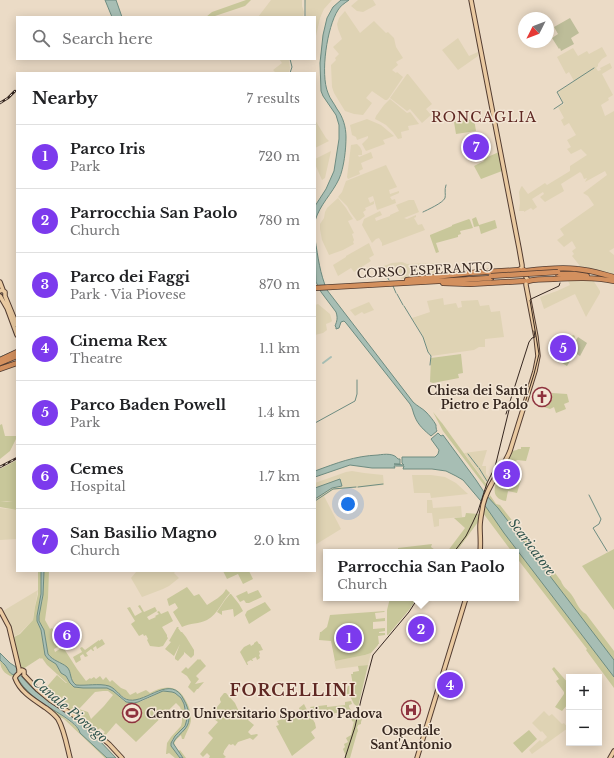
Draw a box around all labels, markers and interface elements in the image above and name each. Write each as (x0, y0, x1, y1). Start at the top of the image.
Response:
north arrow (518, 12, 554, 48)
search box (16, 16, 316, 60)
icon: search (30, 27, 52, 49)
text: Search here (62, 29, 153, 48)
text: Nearby (32, 88, 98, 109)
text: 7 results (247, 90, 300, 107)
district label: RONCAGLIA (431, 108, 537, 126)
pin: 7 (463, 132, 489, 162)
text: Parco Iris (70, 139, 145, 158)
text: 1 (42, 148, 48, 165)
text: 720 m (259, 148, 300, 165)
text: Park (70, 158, 100, 175)
text: Parrocchia San Paolo (70, 203, 237, 222)
text: 2 (41, 212, 49, 229)
text: 780 m (259, 212, 300, 229)
text: Church (70, 222, 120, 239)
street label: CORSO ESPERANTO (356, 259, 494, 281)
text: Parco dei Faggi (70, 267, 190, 286)
text: 3 (41, 276, 49, 293)
text: 870 m (259, 276, 300, 293)
text: Park · Via Piovese (70, 286, 186, 303)
text: Cinema Rex (70, 331, 167, 350)
pin: 5 (550, 333, 576, 363)
text: 4 (41, 340, 49, 357)
text: 1.1 km (259, 340, 300, 357)
text: Theatre (70, 350, 122, 367)
place label: Chiesa dei Santi Pietro e Paolo (427, 383, 529, 412)
church icon: Chiesa dei Santi Pietro e Paolo (531, 386, 553, 408)
text: Parco Baden Powell (70, 395, 226, 414)
text: 5 (41, 404, 49, 421)
text: 1.4 km (257, 404, 300, 421)
text: Park (70, 414, 100, 431)
text: Cemes (70, 459, 123, 478)
pin: 3 (494, 459, 520, 489)
text: 6 (41, 468, 49, 485)
text: 1.7 km (259, 468, 300, 485)
text: Hospital (70, 478, 126, 495)
your location (338, 494, 358, 514)
water label: Scaricatore (505, 515, 559, 579)
text: San Basilio Magno (70, 523, 217, 542)
text: 7 (42, 532, 48, 549)
text: 2.0 km (254, 532, 300, 549)
text: Church (70, 542, 120, 559)
popup (323, 549, 519, 601)
text: Parrocchia San Paolo (337, 557, 505, 576)
text: Church (337, 576, 387, 593)
pin: 2 (408, 614, 434, 644)
pin: 6 (54, 620, 80, 650)
pin: 1 (336, 623, 362, 653)
pin: 4 (437, 670, 463, 700)
water label: Canale Piovego (29, 674, 111, 747)
map controls (566, 674, 602, 746)
button: + (566, 674, 602, 710)
district label: FORCELLINI (229, 680, 357, 700)
hospital icon: Ospedale Sant'Antonio (400, 699, 422, 721)
sports icon: Centro Universitario Sportivo Padova (121, 702, 143, 724)
place label: Centro Universitario Sportivo Padova (146, 706, 382, 721)
button: − (566, 710, 602, 746)
place label: Ospedale Sant'Antonio (370, 723, 452, 752)

